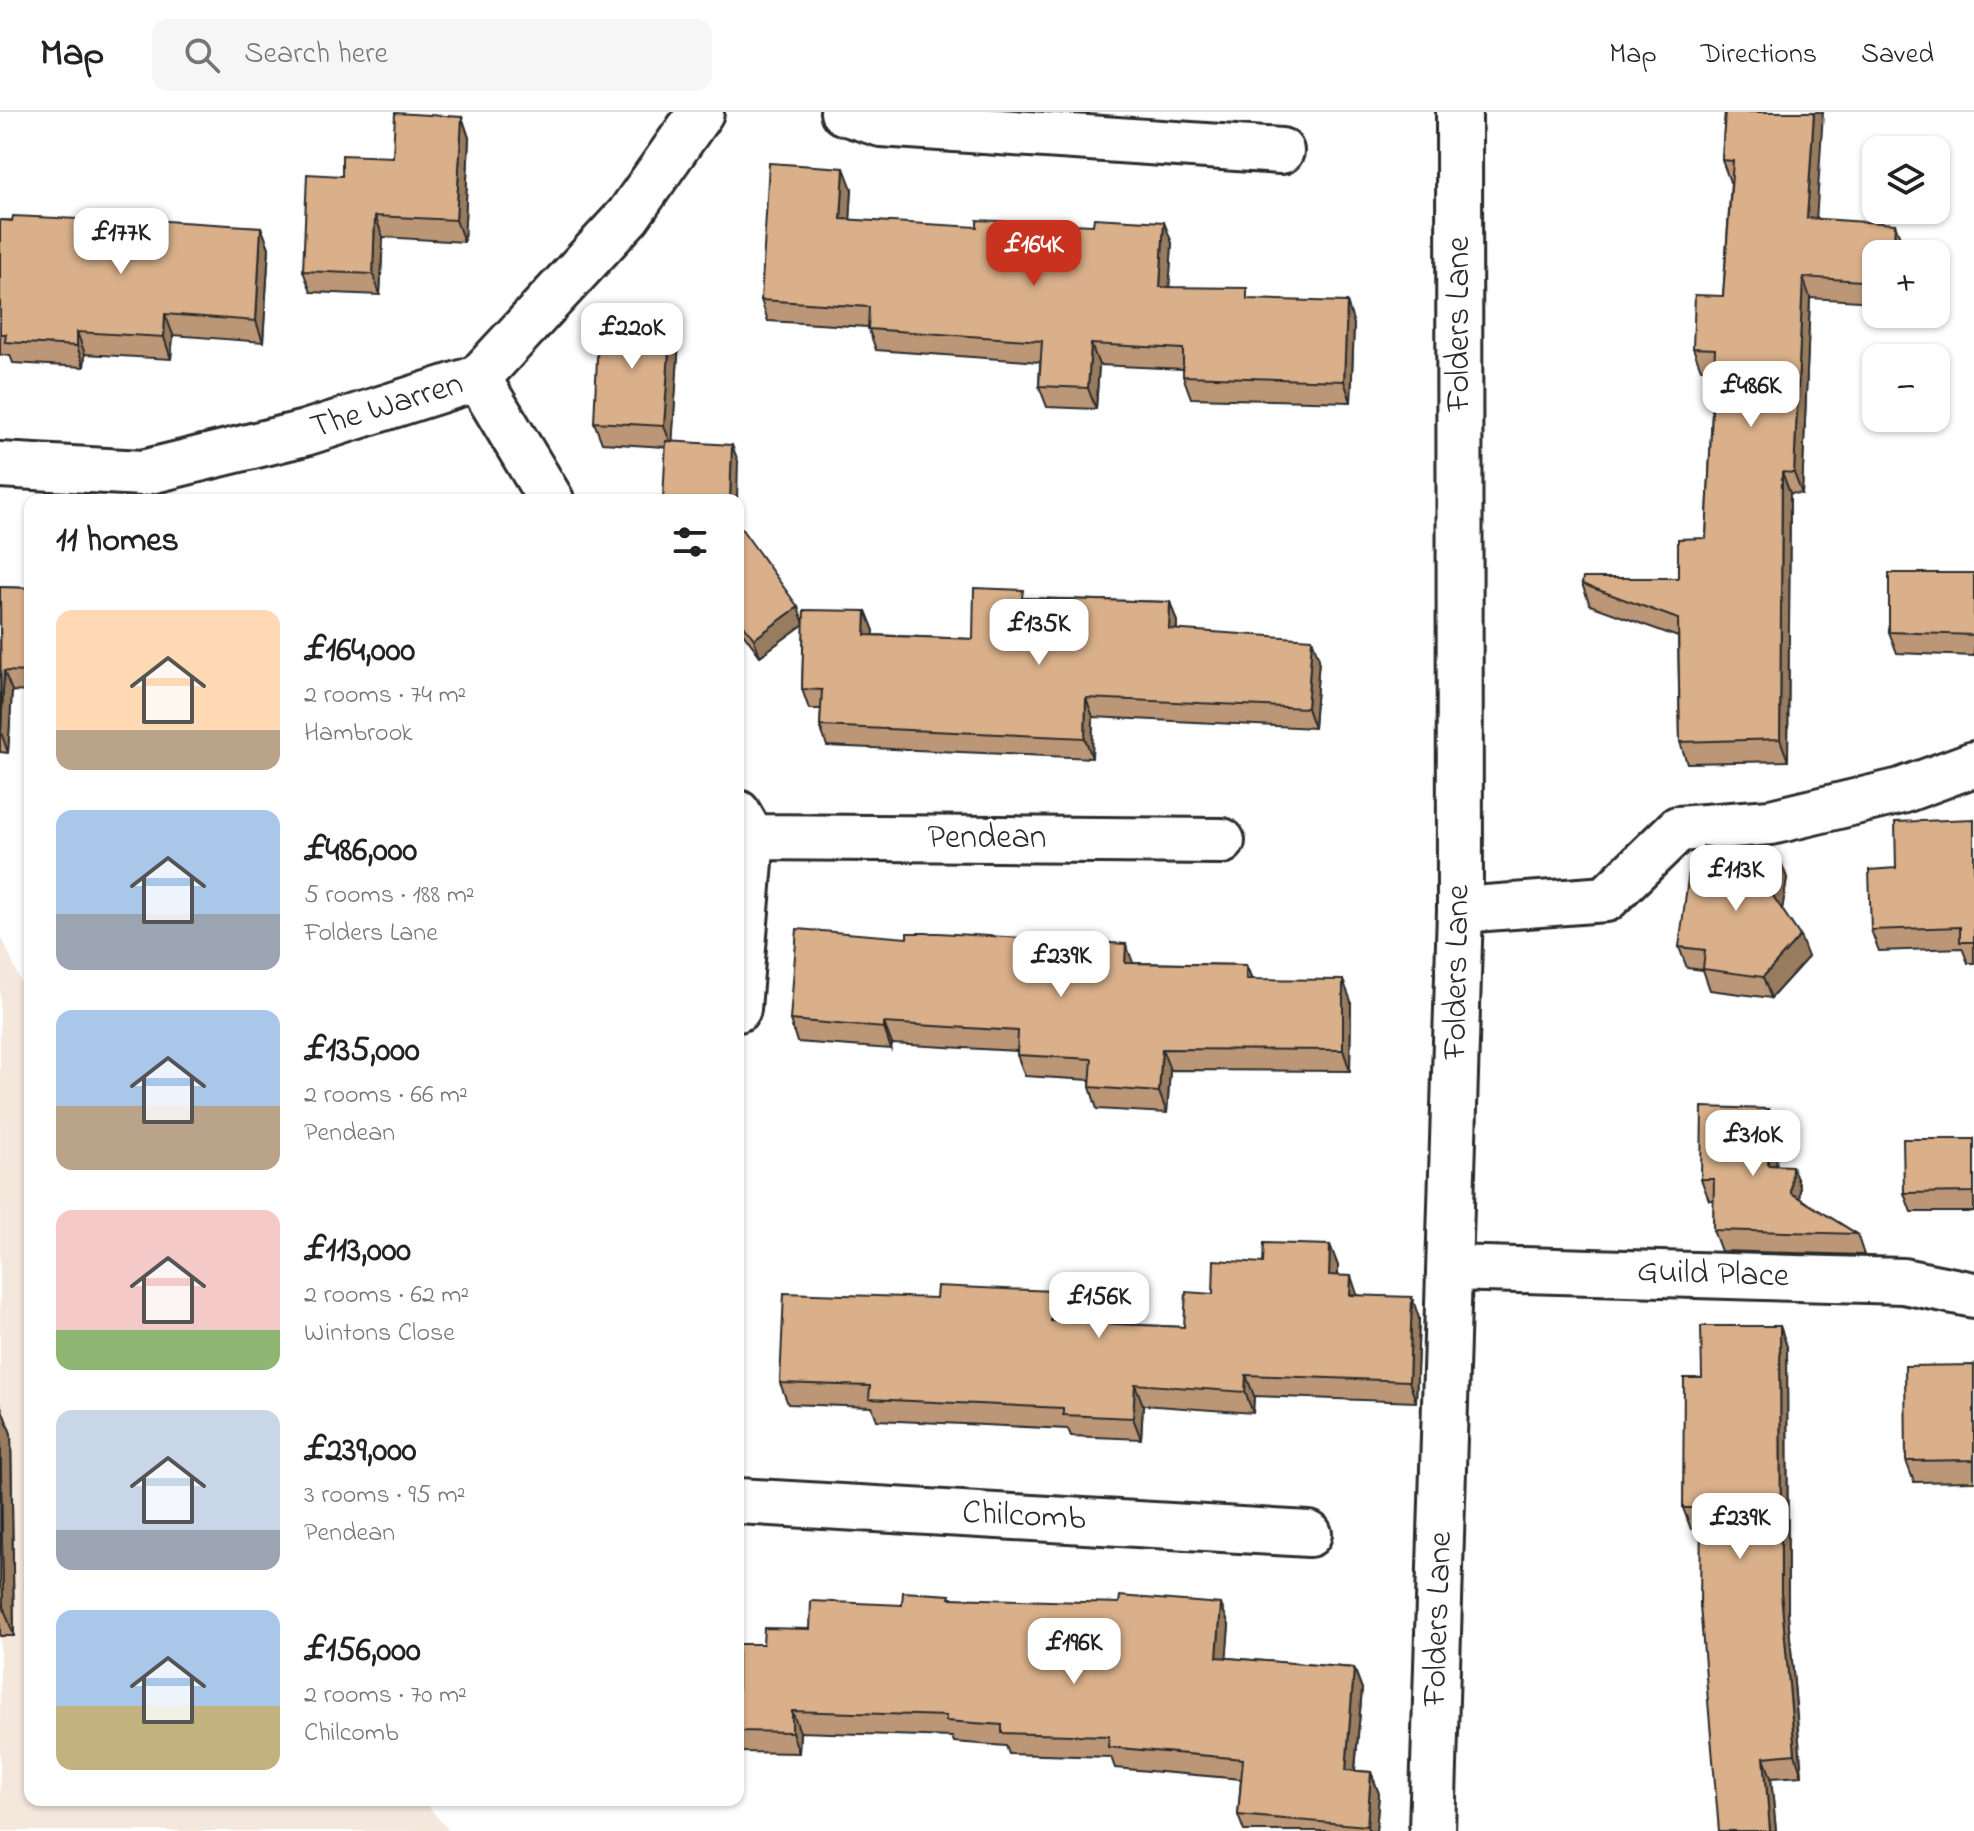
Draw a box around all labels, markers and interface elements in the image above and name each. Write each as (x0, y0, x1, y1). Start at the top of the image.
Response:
search box (152, 19, 712, 91)
text: Map (40, 27, 104, 83)
icon: search (180, 33, 224, 77)
text: Search here (244, 33, 388, 77)
text: Map (1609, 35, 1657, 76)
text: Directions (1701, 35, 1817, 76)
text: Saved (1861, 35, 1934, 76)
map controls (1862, 136, 1950, 432)
button: layers (1862, 136, 1950, 224)
pin: £177K (65, 208, 177, 276)
text: £177K (92, 215, 150, 253)
pin: £164K (978, 220, 1090, 288)
text: £164K (1004, 227, 1064, 265)
street label: Folders Lane (1435, 236, 1485, 412)
button: + (1862, 240, 1950, 328)
pin: £220K (576, 303, 688, 371)
text: £220K (599, 310, 665, 348)
button: − (1862, 344, 1950, 432)
street label: The Warren (305, 360, 469, 454)
pin: £486K (1695, 361, 1807, 429)
text: £486K (1721, 368, 1781, 406)
text: 11 homes (56, 517, 179, 567)
icon: filters (668, 520, 712, 564)
pin: £135K (983, 599, 1095, 667)
text: £135K (1008, 606, 1070, 644)
text: £164,000 (304, 627, 415, 677)
icon: home (120, 642, 216, 738)
text: 2 rooms · 74 m² (304, 677, 466, 715)
text: Hambrook (304, 715, 413, 753)
street label: Pendean (927, 814, 1047, 864)
text: £486,000 (304, 827, 417, 877)
icon: home (120, 842, 216, 938)
pin: £113K (1680, 845, 1792, 913)
text: £113K (1708, 852, 1764, 890)
text: 5 rooms · 188 m² (304, 877, 475, 915)
street label: Folders Lane (1431, 883, 1485, 1061)
text: Folders Lane (304, 915, 438, 953)
pin: £239K (1005, 931, 1117, 999)
text: £239K (1031, 938, 1091, 976)
text: £135,000 (304, 1027, 420, 1077)
icon: home (120, 1042, 216, 1138)
text: 2 rooms · 66 m² (304, 1077, 468, 1115)
pin: £310K (1697, 1110, 1809, 1178)
text: Pendean (304, 1115, 395, 1153)
text: £310K (1723, 1117, 1783, 1155)
text: £113,000 (304, 1227, 411, 1277)
icon: home (120, 1242, 216, 1338)
street label: Guild Place (1636, 1247, 1791, 1303)
pin: £156K (1043, 1272, 1155, 1340)
text: 2 rooms · 62 m² (304, 1277, 469, 1315)
text: £156K (1067, 1279, 1131, 1317)
text: Wintons Close (304, 1315, 455, 1353)
text: £239,000 (304, 1427, 417, 1477)
icon: home (120, 1442, 216, 1538)
text: 3 rooms · 95 m² (304, 1477, 465, 1515)
street label: Chilcomb (961, 1489, 1087, 1545)
pin: £239K (1684, 1493, 1796, 1561)
text: £239K (1710, 1500, 1770, 1538)
text: Pendean (304, 1515, 395, 1553)
street label: Folders Lane (1411, 1530, 1467, 1708)
pin: £196K (1018, 1618, 1130, 1686)
text: £196K (1046, 1625, 1102, 1663)
text: £156,000 (304, 1627, 421, 1677)
icon: home (120, 1642, 216, 1738)
text: 2 rooms · 70 m² (304, 1677, 467, 1715)
text: Chilcomb (304, 1715, 399, 1753)

